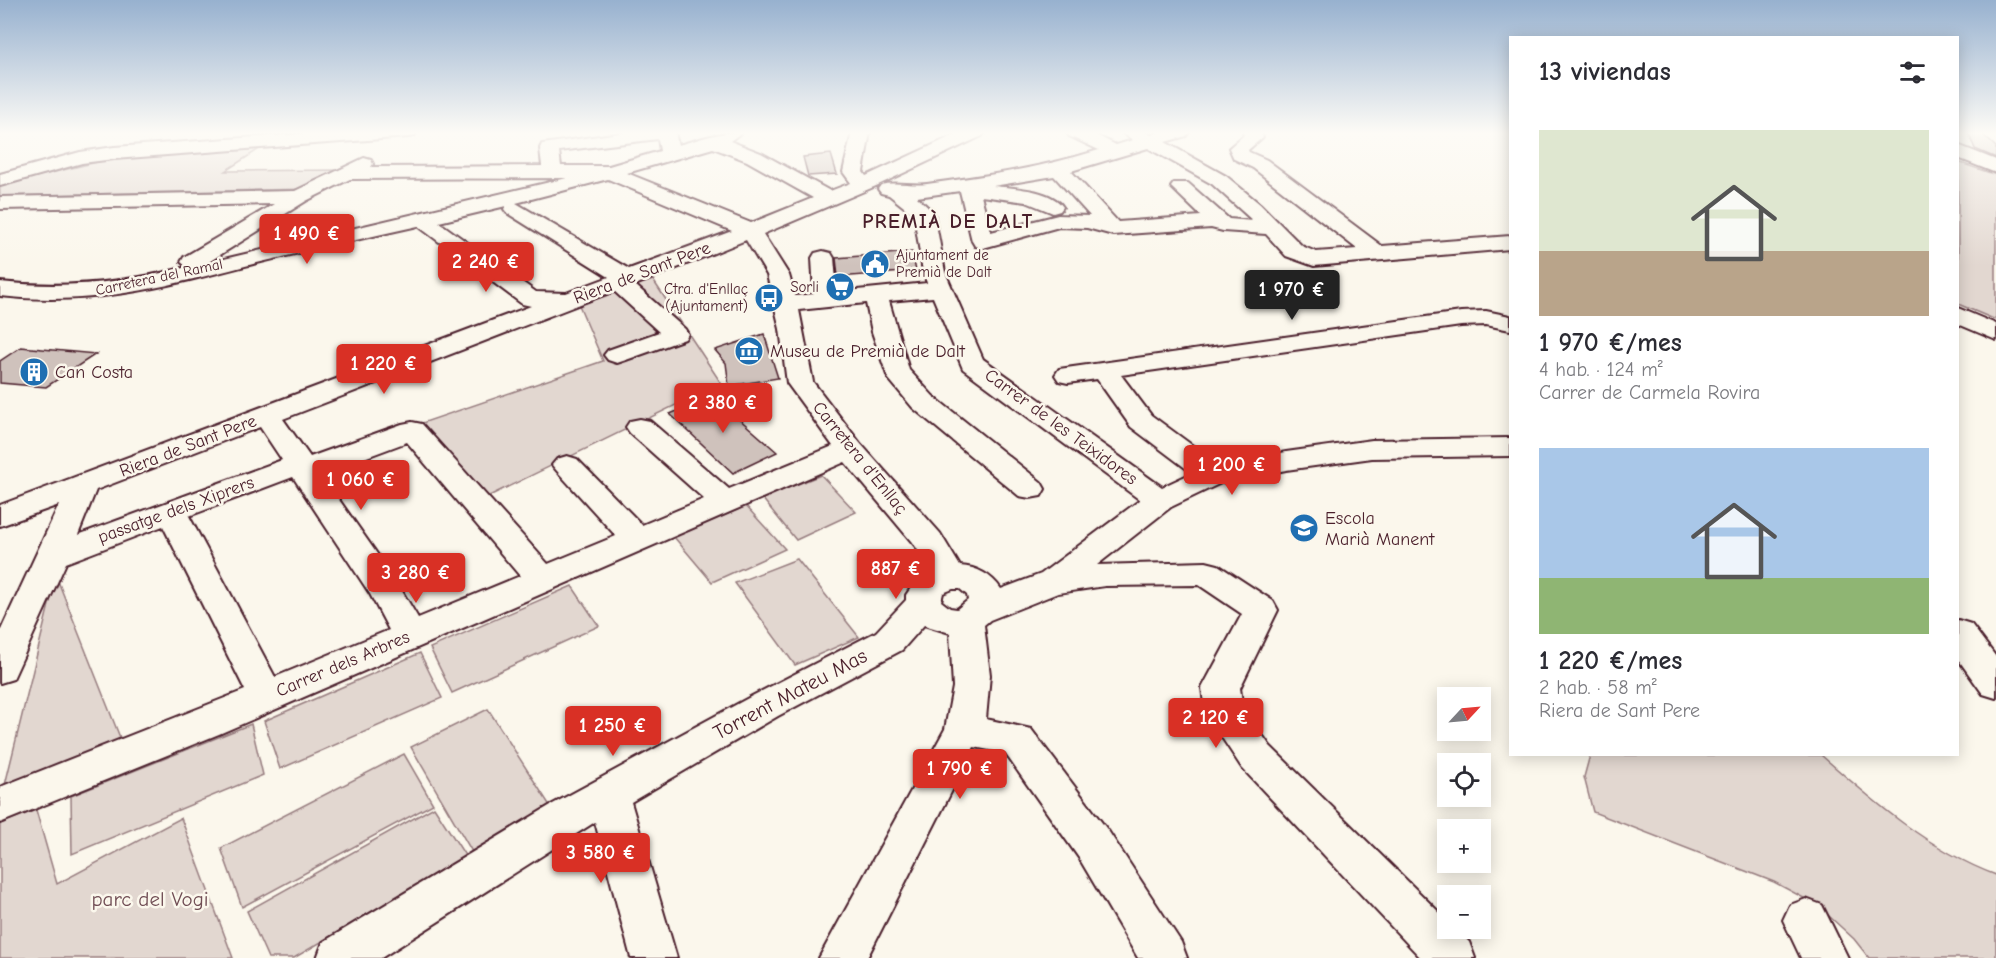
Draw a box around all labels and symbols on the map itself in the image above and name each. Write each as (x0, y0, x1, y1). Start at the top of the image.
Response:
district label: PREMIÀ DE DALT (862, 209, 1034, 233)
pin: 1 490 € (252, 214, 362, 265)
street label: Riera de Sant Pere (571, 237, 713, 309)
pin: 2 240 € (431, 242, 541, 293)
place label: Ajuntament de Premià de Dalt (896, 246, 992, 281)
public building icon: Ajuntament de Premià de Dalt (859, 248, 891, 280)
street label: Carretera del Ramal (94, 255, 224, 299)
pin: 1 970 € (1237, 270, 1347, 321)
supermarket icon: Sorli (824, 271, 856, 303)
place label: Sorli (790, 278, 819, 296)
place label: Ctra. d'Enllaç (Ajuntament) (664, 280, 748, 315)
bus stop icon: Ctra. d'Enllaç (Ajuntament) (753, 282, 785, 314)
museum icon: Museu de Premià de Dalt (733, 335, 765, 367)
place label: Museu de Premià de Dalt (770, 341, 966, 362)
pin: 1 220 € (329, 344, 439, 395)
building icon: Can Costa (18, 356, 50, 388)
place label: Can Costa (55, 362, 133, 383)
street label: Carrer de les Teixidores (981, 365, 1141, 489)
pin: 2 380 € (668, 383, 778, 434)
street label: Carretera d'Enllaç (808, 397, 912, 519)
street label: Riera de Sant Pere (117, 410, 259, 482)
pin: 1 200 € (1177, 445, 1287, 496)
pin: 1 060 € (306, 460, 416, 511)
street label: passatge dels Xiprers (95, 472, 257, 548)
place label: Escola Marià Manent (1325, 508, 1435, 550)
school or university icon: Escola Marià Manent (1288, 512, 1320, 544)
pin: 887 € (854, 549, 938, 600)
pin: 3 280 € (361, 553, 471, 604)
street label: Carrer dels Arbres (273, 626, 413, 702)
street label: Torrent Mateu Mas (709, 643, 871, 745)
north arrow (1437, 687, 1491, 741)
pin: 2 120 € (1161, 698, 1271, 749)
pin: 1 250 € (558, 706, 668, 757)
pin: 1 790 € (905, 749, 1015, 800)
pin: 3 580 € (546, 833, 656, 884)
park label: parc del Vogi (91, 887, 209, 911)

